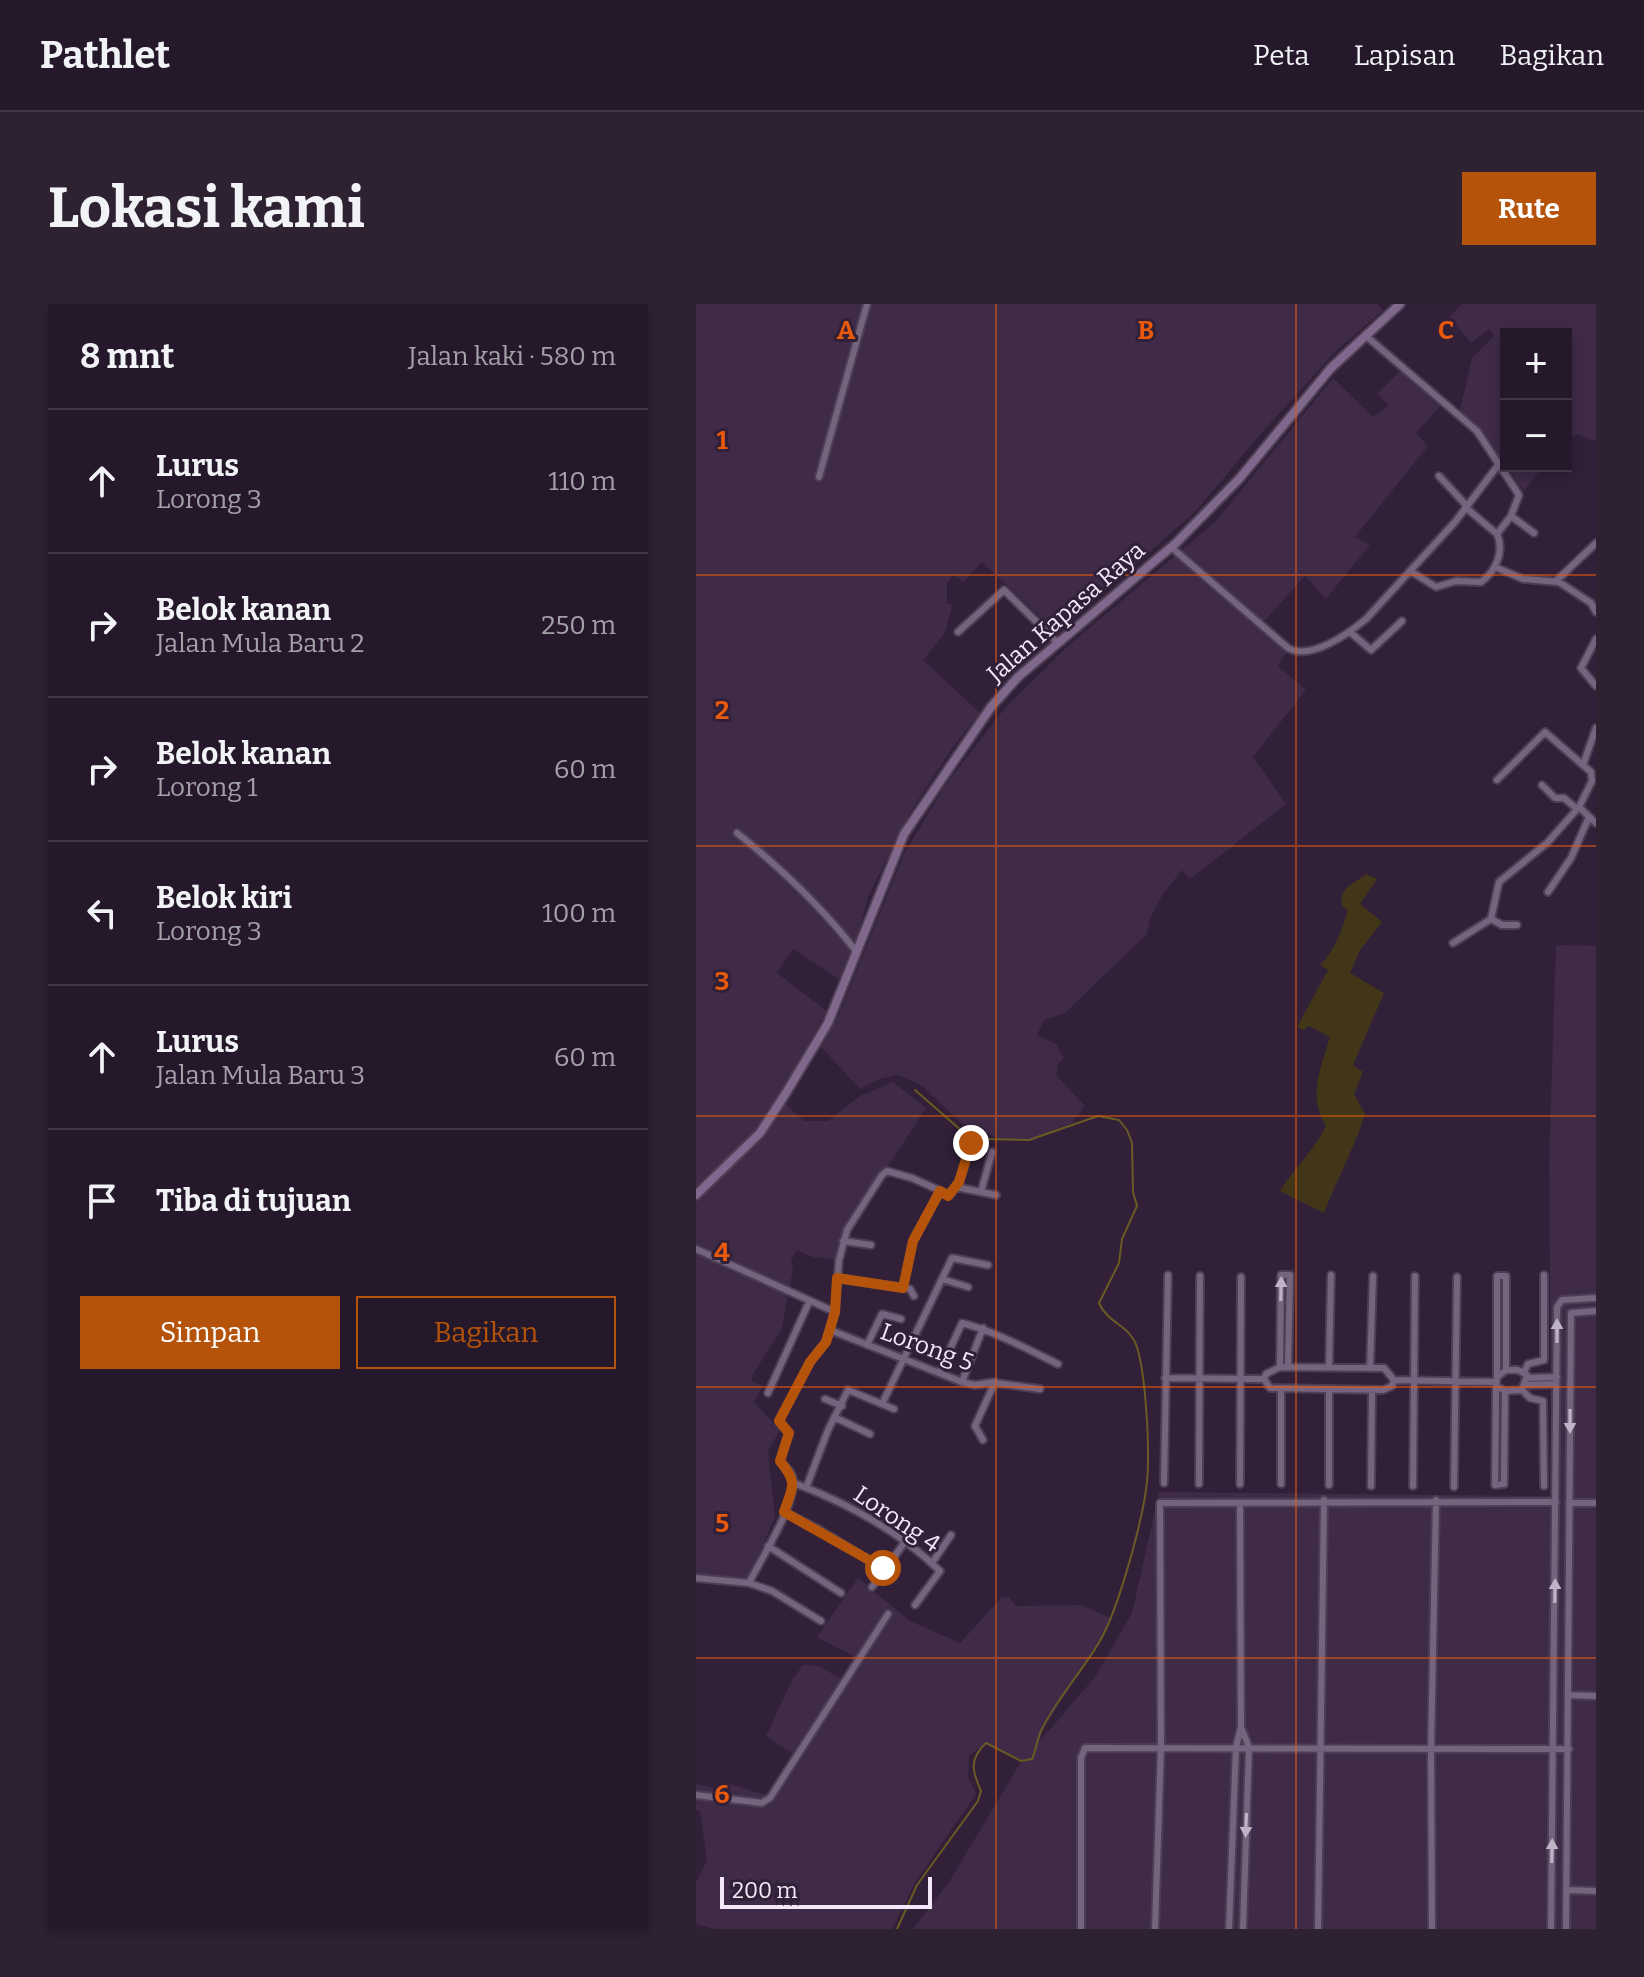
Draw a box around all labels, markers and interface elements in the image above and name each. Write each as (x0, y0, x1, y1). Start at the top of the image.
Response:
text: Pathlet (40, 32, 170, 78)
text: Peta (1253, 39, 1310, 72)
text: Lapisan (1354, 39, 1456, 72)
text: Bagikan (1500, 39, 1604, 72)
button: Rute (1462, 172, 1596, 245)
text: Lokasi kami (48, 175, 365, 242)
text: A (837, 315, 856, 346)
text: B (1138, 315, 1154, 346)
text: C (1438, 315, 1454, 346)
map controls (1500, 328, 1572, 472)
button: + (1500, 328, 1572, 400)
text: 8 mnt (80, 336, 174, 377)
text: Jalan kaki · 580 m (408, 341, 616, 372)
button: − (1500, 400, 1572, 472)
text: 1 (716, 425, 728, 456)
text: Lurus (156, 448, 239, 484)
icon: ahead (80, 459, 124, 503)
text: 110 m (548, 466, 616, 497)
text: Lorong 3 (156, 484, 262, 515)
street label: Jalan Kapasa Raya (981, 536, 1150, 689)
text: Belok kanan (156, 592, 331, 628)
icon: right (80, 603, 124, 647)
text: 250 m (541, 610, 616, 641)
text: Jalan Mula Baru 2 (156, 628, 364, 659)
text: 2 (715, 695, 729, 726)
text: Belok kanan (156, 736, 331, 772)
icon: right (80, 747, 124, 791)
text: 60 m (554, 754, 616, 785)
text: Lorong 1 (156, 772, 258, 803)
text: Belok kiri (156, 880, 292, 916)
icon: left (80, 891, 124, 935)
text: 100 m (542, 898, 616, 929)
text: Lorong 3 (156, 916, 262, 947)
text: 3 (715, 966, 729, 997)
text: Lurus (156, 1024, 239, 1060)
icon: ahead (80, 1035, 124, 1079)
text: 60 m (554, 1042, 616, 1073)
text: Jalan Mula Baru 3 (156, 1060, 365, 1091)
route end (953, 1125, 989, 1161)
icon: arrive (80, 1179, 124, 1223)
text: Tiba di tujuan (156, 1183, 351, 1219)
text: 4 (714, 1237, 730, 1268)
one-way arrow (1275, 1276, 1287, 1301)
button: Simpan (80, 1296, 340, 1369)
button: Bagikan (356, 1296, 616, 1369)
street label: Lorong 5 (877, 1317, 977, 1377)
one-way arrow (1551, 1318, 1563, 1343)
one-way arrow (1564, 1409, 1576, 1434)
street label: Lorong 4 (849, 1480, 945, 1558)
text: 5 (715, 1508, 729, 1539)
route start (865, 1550, 901, 1586)
one-way arrow (1549, 1578, 1561, 1603)
text: 6 (714, 1779, 730, 1810)
one-way arrow (1240, 1813, 1253, 1838)
one-way arrow (1546, 1838, 1558, 1863)
scale bar (720, 1873, 932, 1909)
text: 200 m (732, 1877, 798, 1904)

